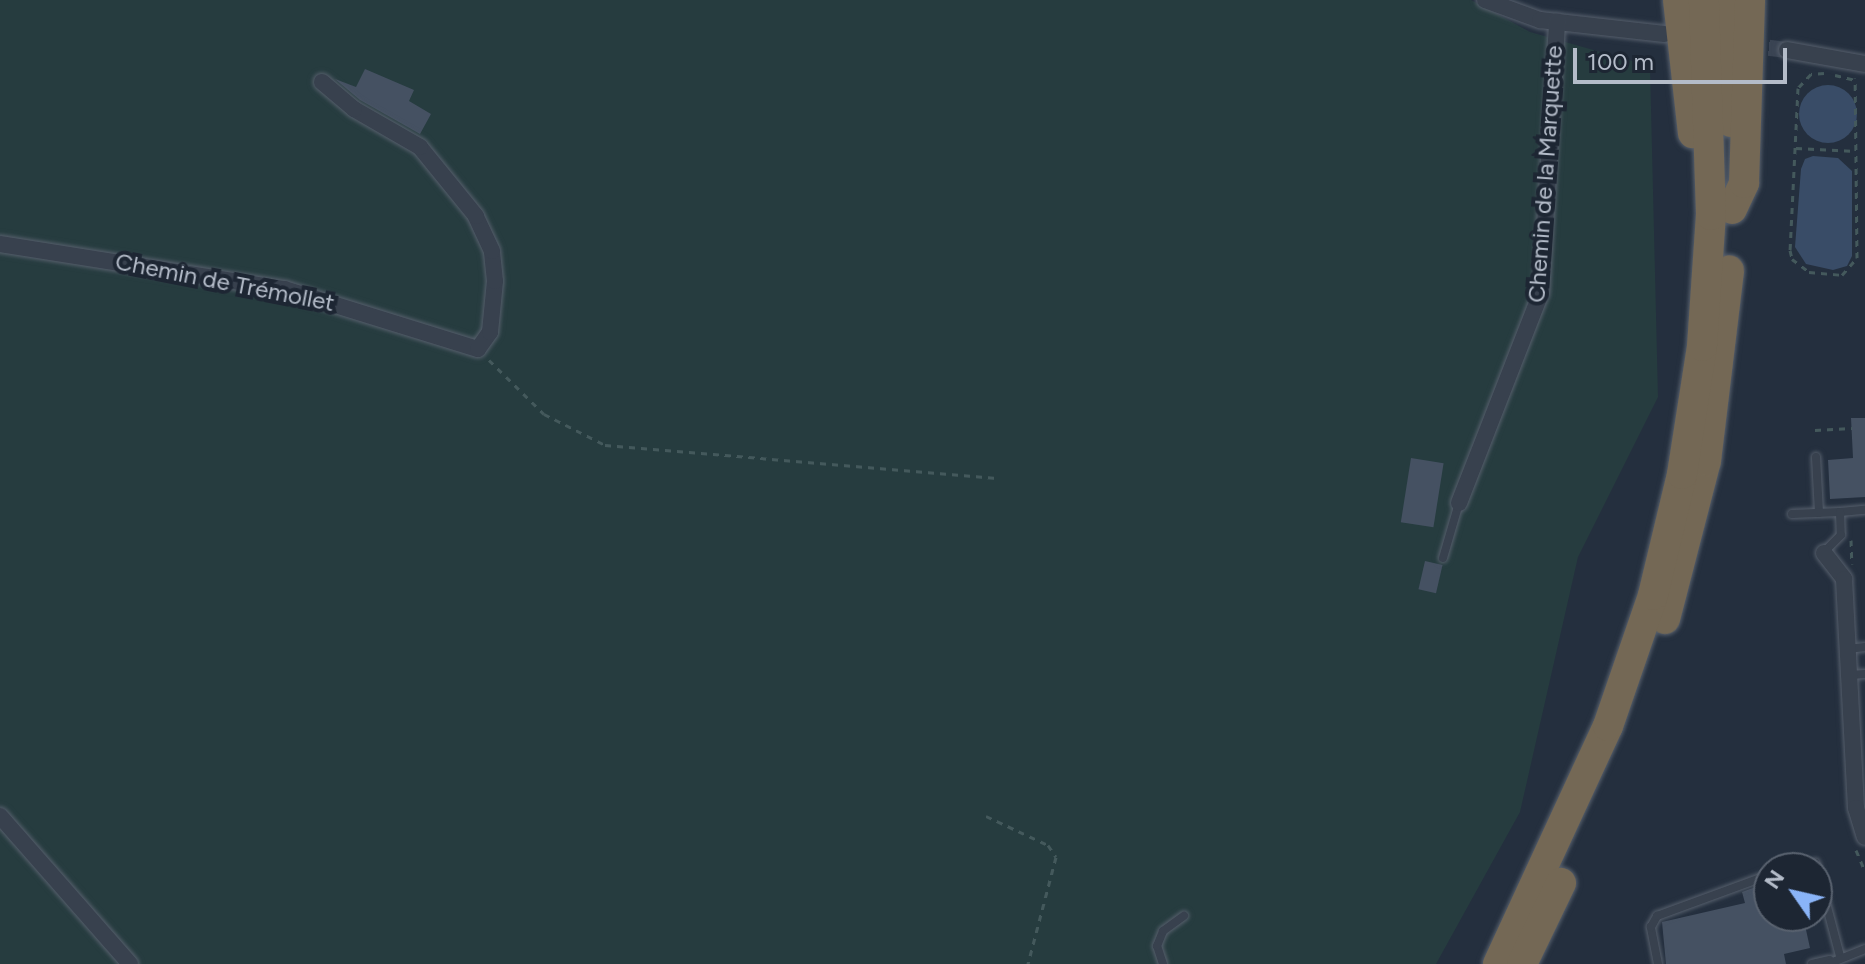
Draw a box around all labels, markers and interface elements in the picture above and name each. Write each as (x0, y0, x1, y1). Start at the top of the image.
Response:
scale bar (1577, 32, 1791, 82)
street label: Chemin de la Marquette (1522, 44, 1568, 304)
text: 100 m (1587, 47, 1654, 76)
street label: Chemin de Trémollet (113, 247, 337, 317)
north arrow (1753, 852, 1833, 932)
text: N (1758, 865, 1790, 894)

